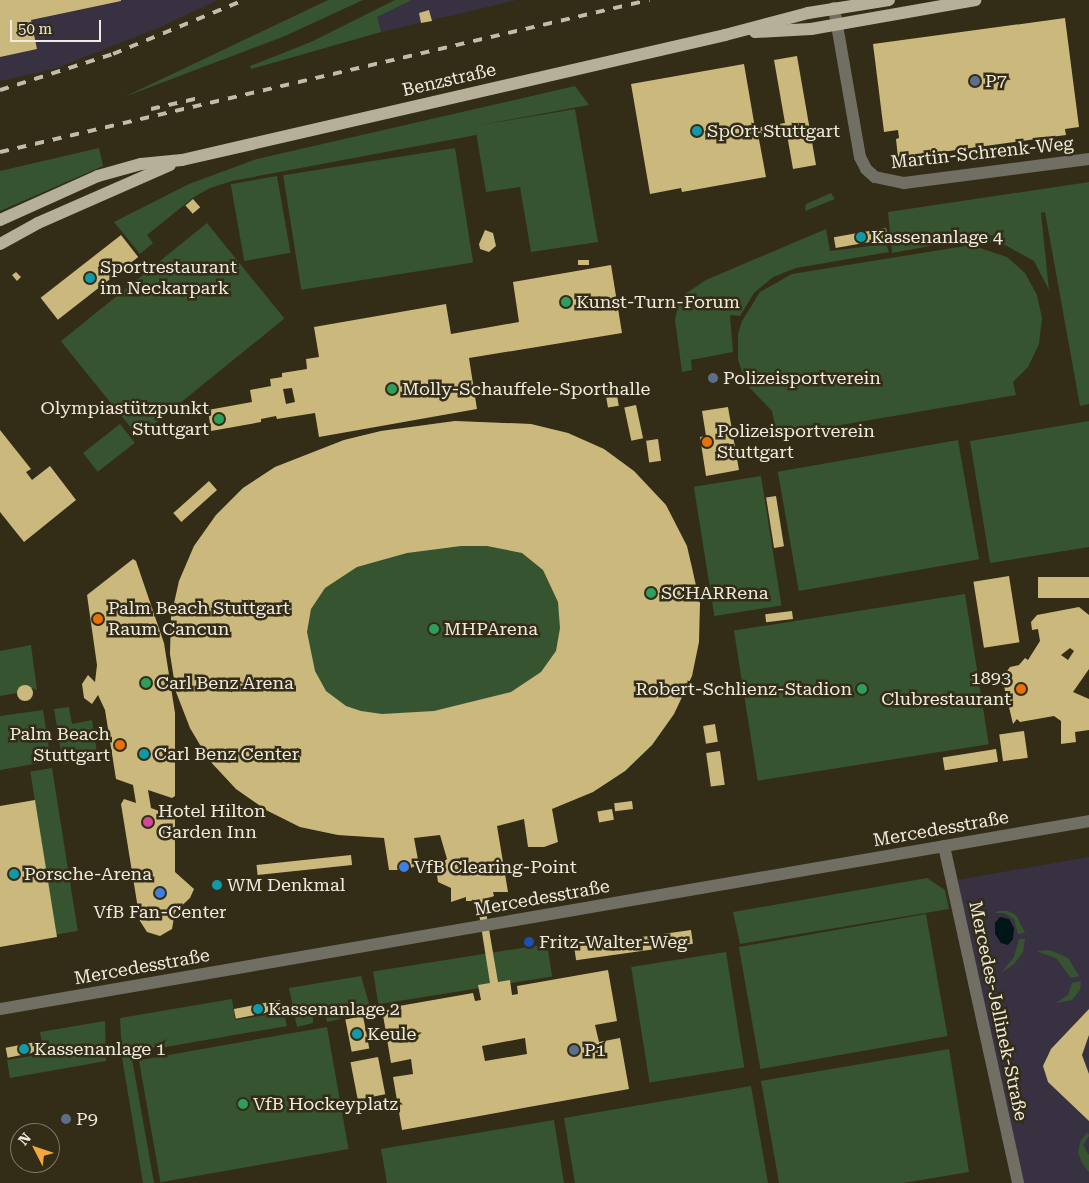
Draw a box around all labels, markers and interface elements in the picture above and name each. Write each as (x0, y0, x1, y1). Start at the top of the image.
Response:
scale bar (12, 10, 104, 42)
text: 50 m (18, 20, 52, 38)
street label: Benzstraße (400, 59, 498, 101)
place label: P7 (985, 70, 1007, 92)
marker: P7 (969, 75, 981, 87)
place label: SpOrt Stuttgart (707, 120, 840, 142)
marker: SpOrt Stuttgart (691, 125, 703, 137)
street label: Martin-Schrenk-Weg (890, 133, 1074, 173)
place label: Kassenanlage 4 (871, 226, 1003, 248)
marker: Kassenanlage 4 (855, 231, 867, 243)
place label: Sportrestaurant im Neckarpark (100, 257, 237, 300)
marker: Sportrestaurant im Neckarpark (84, 272, 96, 284)
place label: Kunst-Turn-Forum (576, 291, 740, 313)
marker: Kunst-Turn-Forum (560, 296, 572, 308)
place label: Polizeisportverein (723, 367, 881, 389)
marker: Polizeisportverein (707, 372, 719, 384)
place label: Molly-Schauffele-Sporthalle (402, 378, 650, 400)
marker: Molly-Schauffele-Sporthalle (386, 383, 398, 395)
place label: Olympiastützpunkt Stuttgart (41, 398, 209, 440)
marker: Olympiastützpunkt Stuttgart (213, 413, 225, 425)
place label: Polizeisportverein Stuttgart (717, 421, 875, 464)
marker: Polizeisportverein Stuttgart (701, 436, 713, 448)
place label: SCHARRena (661, 582, 769, 604)
marker: SCHARRena (645, 587, 657, 599)
place label: Palm Beach Stuttgart Raum Cancun (108, 598, 290, 640)
marker: Palm Beach Stuttgart Raum Cancun (92, 613, 104, 625)
place label: MHPArena (444, 618, 538, 640)
marker: MHPArena (428, 623, 440, 635)
place label: 1893 Clubrestaurant (881, 668, 1011, 711)
place label: Carl Benz Arena (156, 672, 294, 694)
marker: Carl Benz Arena (140, 677, 152, 689)
place label: Robert-Schlienz-Stadion (636, 678, 852, 700)
marker: Robert-Schlienz-Stadion (856, 683, 868, 695)
marker: 1893 Clubrestaurant (1015, 683, 1027, 695)
place label: Palm Beach Stuttgart (9, 724, 110, 766)
marker: Palm Beach Stuttgart (114, 739, 126, 751)
place label: Carl Benz Center (154, 743, 299, 765)
marker: Carl Benz Center (138, 748, 150, 760)
place label: Hotel Hilton Garden Inn (158, 801, 266, 844)
street label: Mercedesstraße (871, 806, 1011, 852)
marker: Hotel Hilton Garden Inn (142, 816, 154, 828)
place label: VfB Clearing-Point (414, 856, 577, 878)
marker: VfB Clearing-Point (398, 861, 410, 873)
place label: Porsche-Arena (24, 863, 152, 885)
marker: Porsche-Arena (8, 868, 20, 880)
place label: WM Denkmal (227, 874, 345, 896)
street label: Mercedesstraße (472, 875, 612, 921)
marker: WM Denkmal (211, 879, 223, 891)
marker: VfB Fan-Center (154, 887, 166, 899)
street label: Mercedes-Jellinek-Straße (964, 899, 1032, 1123)
place label: VfB Fan-Center (94, 901, 226, 923)
place label: Fritz-Walter-Weg (539, 931, 687, 953)
marker: Fritz-Walter-Weg (523, 936, 535, 948)
street label: Mercedesstraße (72, 944, 212, 990)
place label: Kassenanlage 2 (268, 998, 400, 1020)
marker: Kassenanlage 2 (252, 1003, 264, 1015)
place label: Keule (367, 1023, 416, 1045)
marker: Keule (351, 1028, 363, 1040)
place label: Kassenanlage 1 (34, 1038, 166, 1060)
place label: P1 (584, 1039, 606, 1061)
marker: Kassenanlage 1 (18, 1043, 30, 1055)
marker: P1 (568, 1044, 580, 1056)
place label: VfB Hockeyplatz (253, 1093, 398, 1115)
marker: VfB Hockeyplatz (237, 1098, 249, 1110)
place label: P9 (76, 1108, 98, 1130)
marker: P9 (60, 1113, 72, 1125)
north arrow (10, 1123, 60, 1173)
text: N (15, 1129, 34, 1148)

